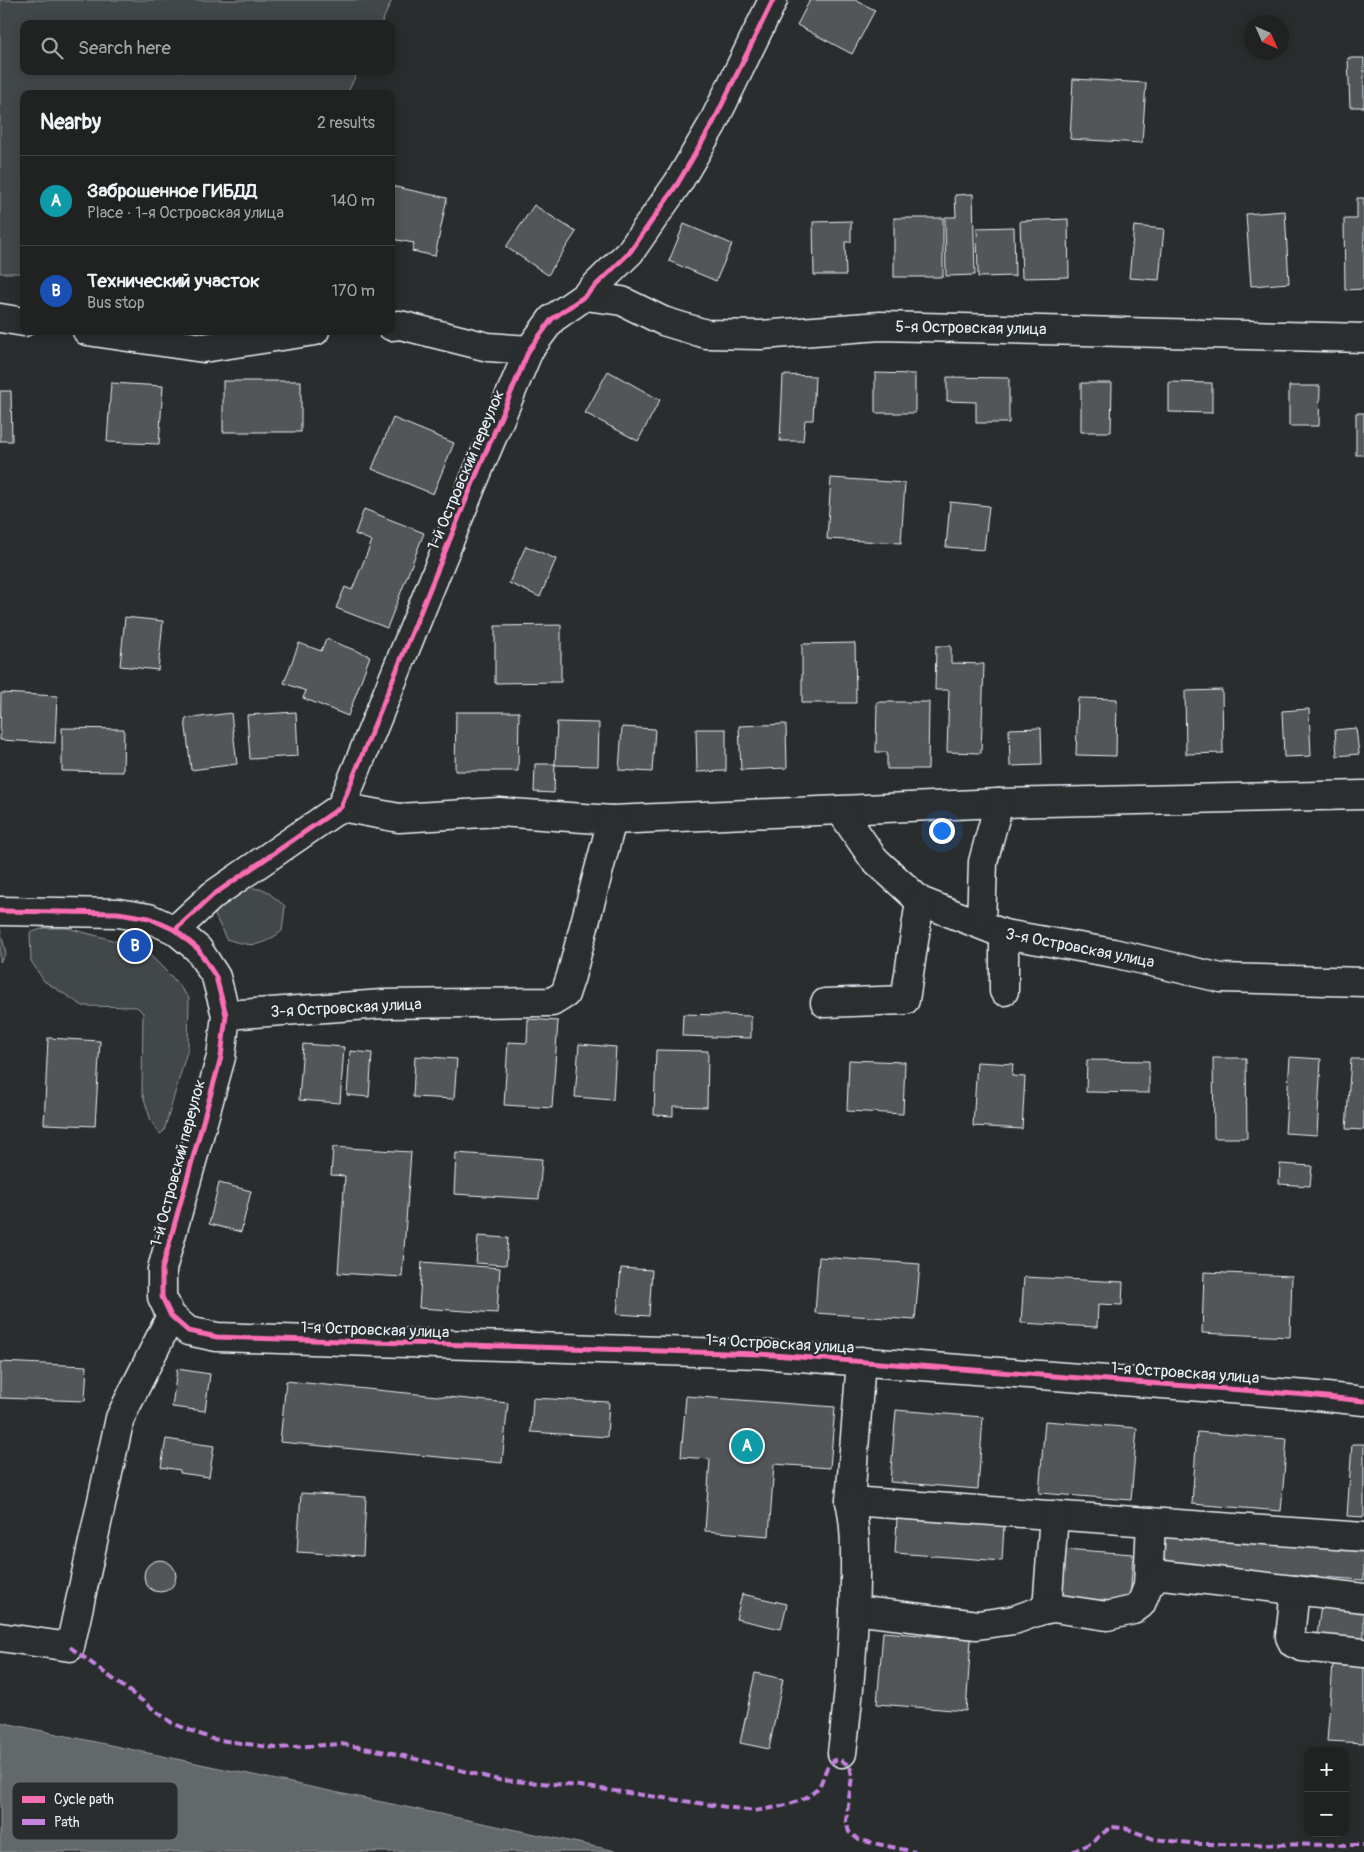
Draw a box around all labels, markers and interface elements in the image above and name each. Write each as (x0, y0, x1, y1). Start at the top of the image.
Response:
north arrow (1244, 15, 1289, 60)
search box (20, 20, 395, 75)
icon: search (38, 34, 66, 62)
text: Search here (78, 36, 171, 60)
text: Nearby (40, 109, 101, 136)
text: 2 results (317, 113, 375, 133)
text: Заброшенное ГИБДД (87, 179, 257, 203)
text: A (51, 191, 61, 211)
text: 140 m (331, 191, 375, 211)
text: Place · 1-я Островская улица (87, 203, 284, 223)
text: Технический участок (87, 269, 260, 293)
text: B (51, 281, 61, 301)
text: 170 m (332, 281, 375, 301)
text: Bus stop (87, 293, 145, 313)
street label: 5-я Островская улица (895, 317, 1047, 339)
street label: 1-й Островский переулок (423, 387, 509, 553)
your location (929, 818, 955, 844)
street label: 3-я Островская улица (1004, 924, 1156, 972)
pin: B (119, 927, 151, 965)
street label: 3-я Островская улица (270, 994, 422, 1022)
street label: 1-й Островский переулок (146, 1077, 210, 1249)
street label: 1-я Островская улица (300, 1317, 450, 1343)
street label: 1-я Островская улица (705, 1330, 855, 1358)
street label: 1-я Островская улица (1110, 1358, 1260, 1388)
pin: A (731, 1427, 763, 1465)
map controls (1304, 1747, 1349, 1837)
button: + (1304, 1747, 1349, 1792)
legend (12, 1782, 178, 1840)
text: Cycle path (54, 1791, 114, 1808)
button: − (1304, 1792, 1349, 1837)
text: Path (54, 1814, 79, 1831)

